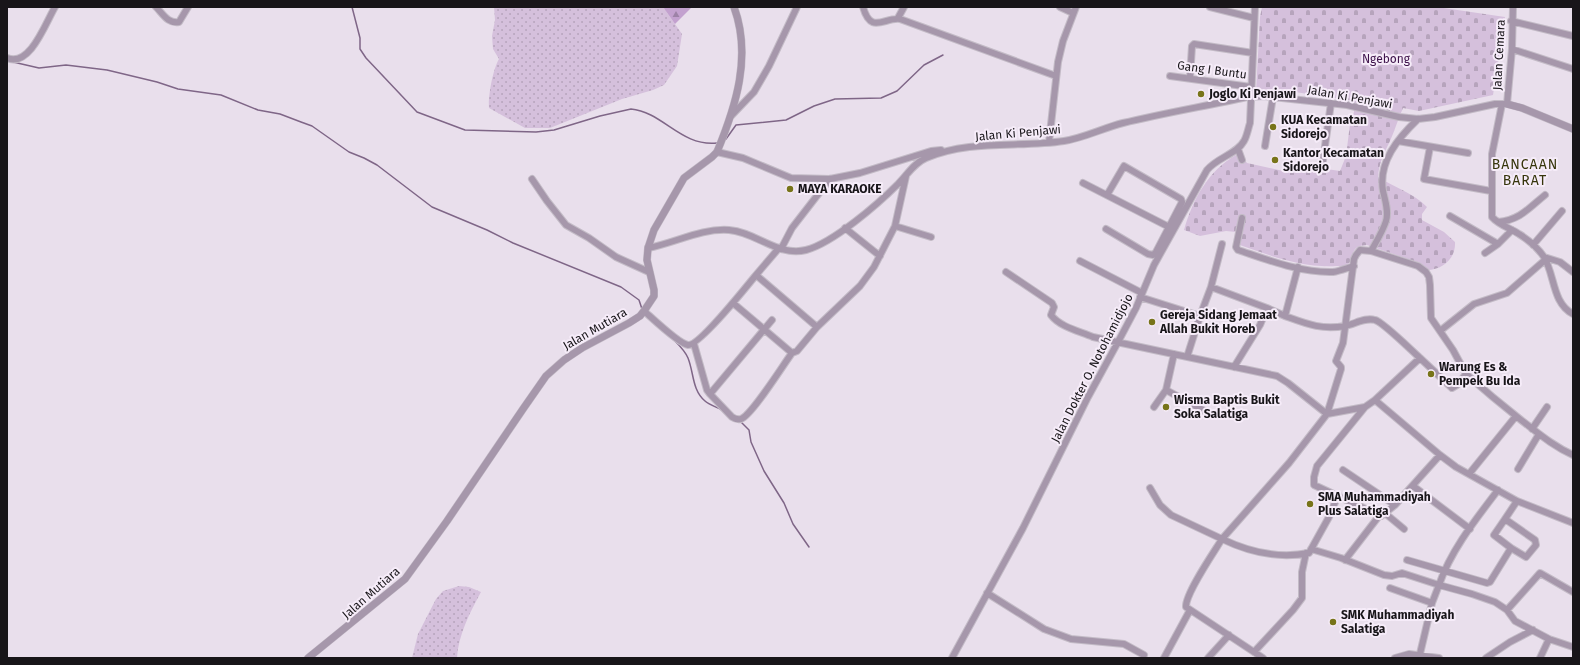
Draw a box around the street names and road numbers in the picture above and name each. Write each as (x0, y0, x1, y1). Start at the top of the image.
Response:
street label: Jalan Cemara (1490, 19, 1508, 91)
street label: Gang I Buntu (1176, 58, 1248, 82)
street label: Jalan Ki Penjawi (1306, 83, 1394, 111)
street label: Jalan Ki Penjawi (975, 122, 1061, 144)
street label: Jalan Dokter O. Notohamidjojo (1048, 291, 1136, 445)
street label: Jalan Mutiara (561, 305, 629, 353)
street label: Jalan Mutiara (339, 564, 403, 622)

